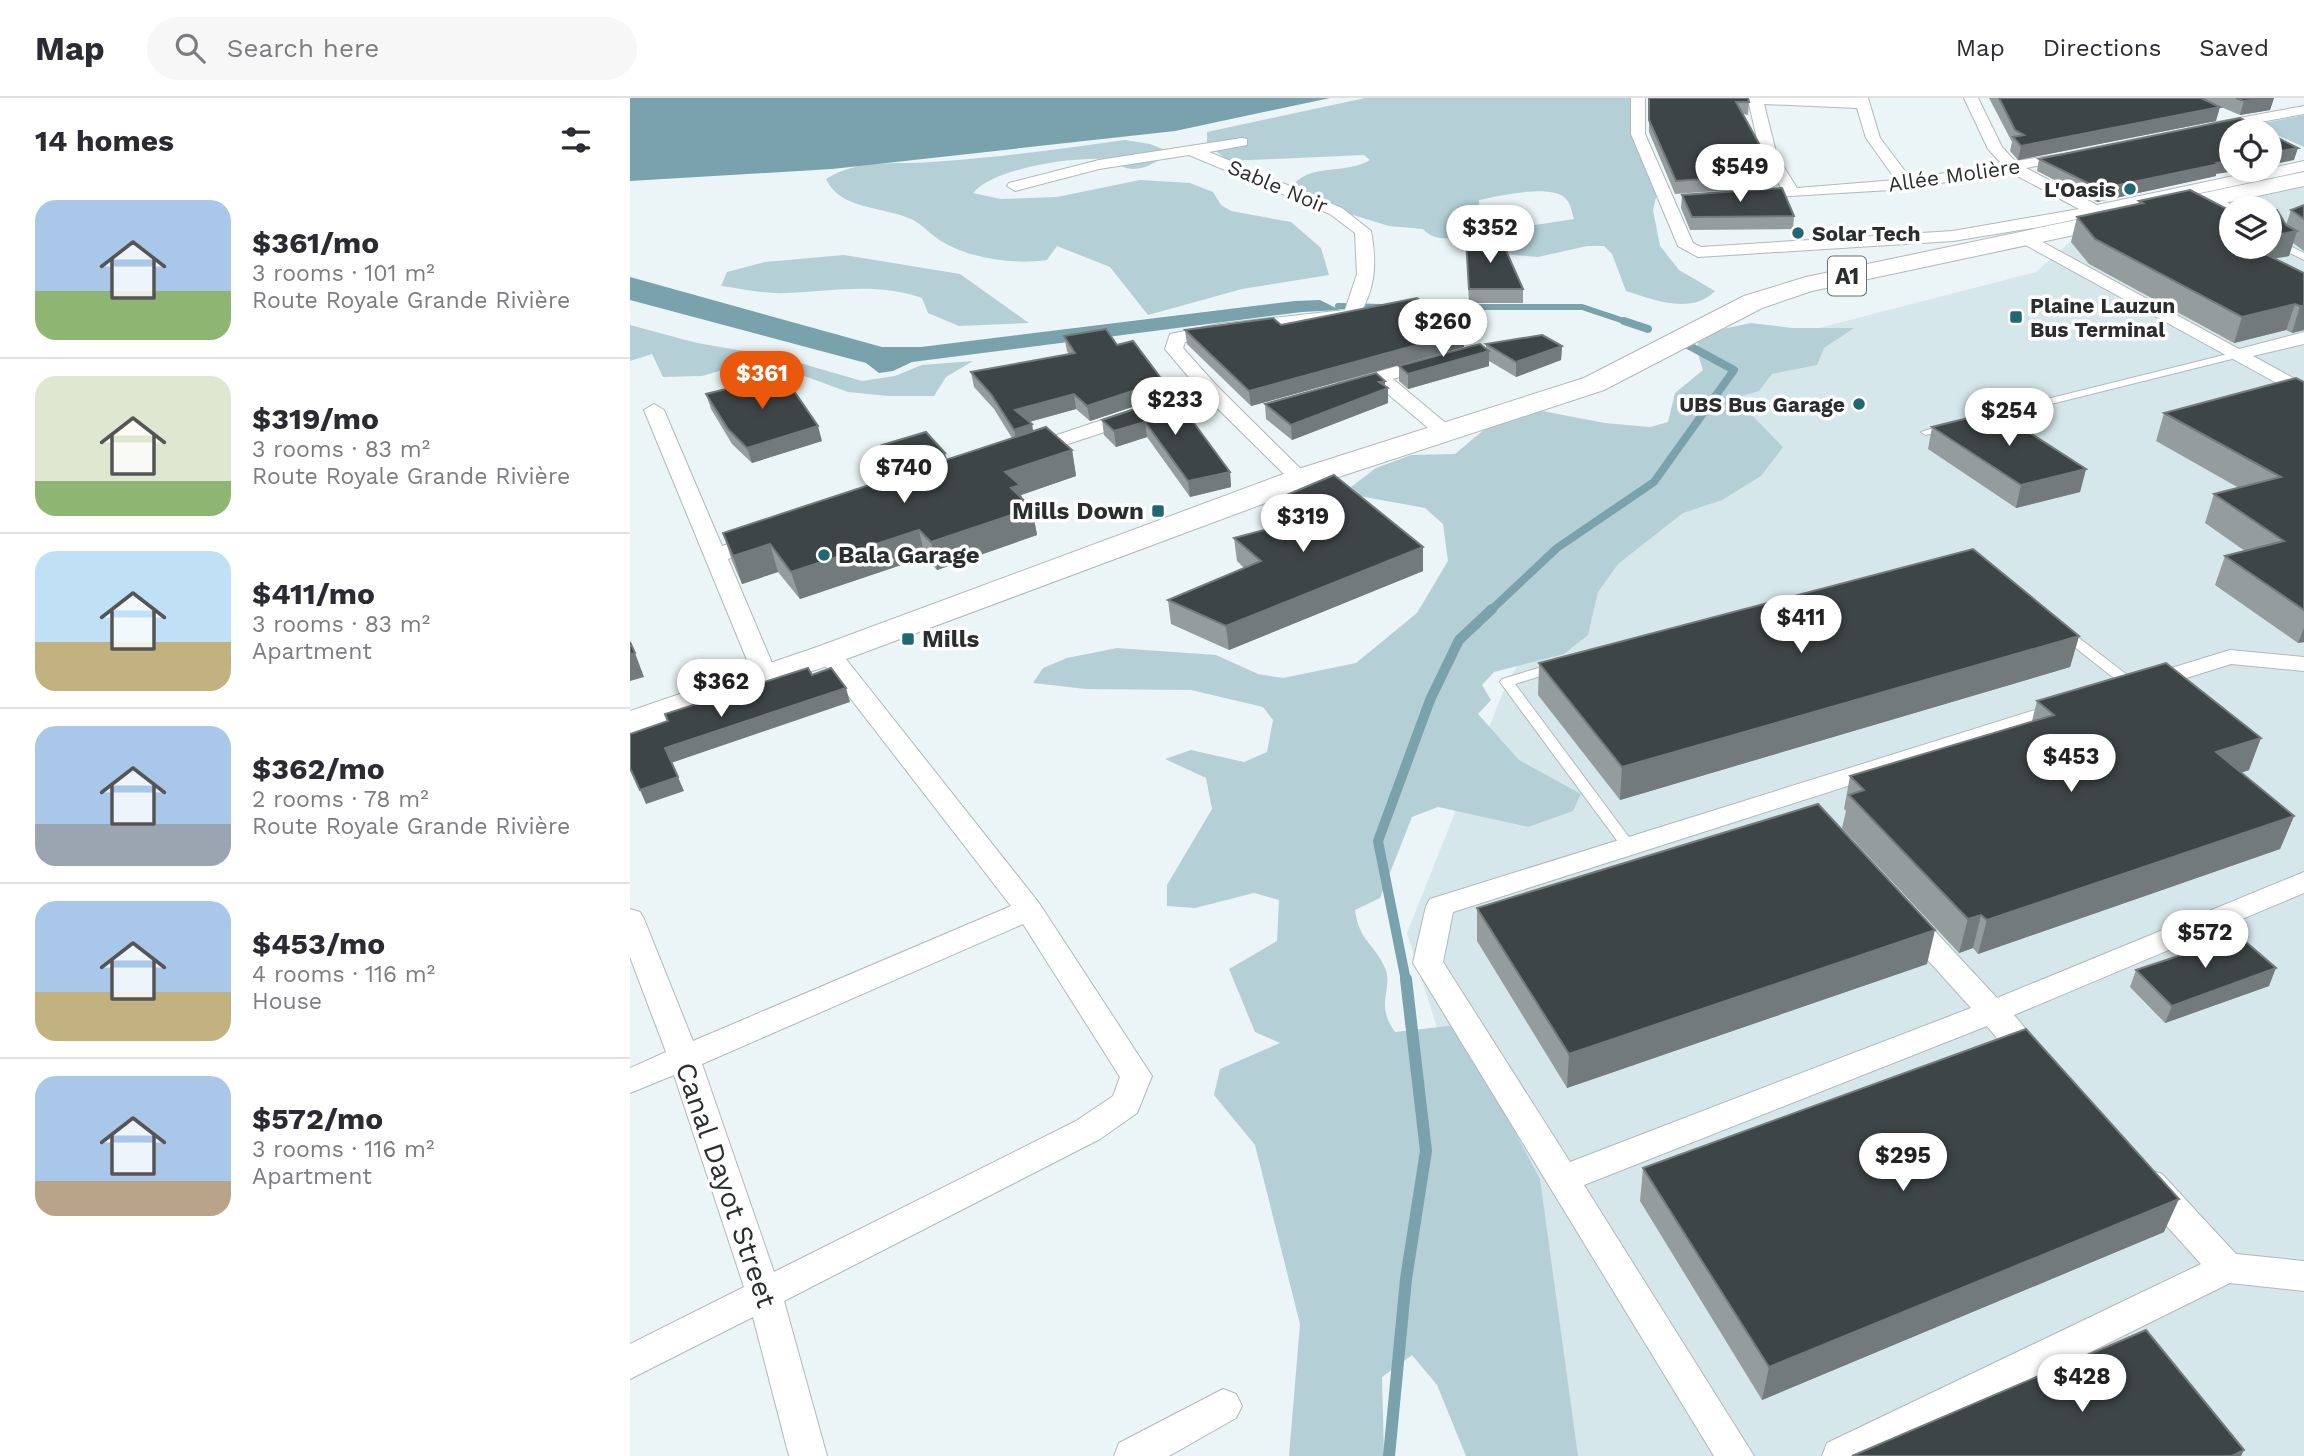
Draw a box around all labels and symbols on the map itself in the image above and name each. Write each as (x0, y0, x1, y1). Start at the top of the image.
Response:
pin: $549 (1699, 144, 1781, 204)
street label: Allée Molière (1886, 153, 2022, 197)
street label: Sable Noir (1224, 154, 1332, 218)
place label: L'Oasis (2044, 177, 2116, 202)
marker: L'Oasis (2122, 181, 2138, 197)
pin: $352 (1449, 206, 1531, 265)
place label: Solar Tech (1812, 221, 1921, 246)
marker: Solar Tech (1790, 225, 1806, 241)
road number: A1 (1828, 256, 1866, 295)
place label: Plaine Lauzun Bus Terminal (2030, 293, 2175, 342)
pin: $260 (1402, 300, 1484, 359)
marker: Plaine Lauzun Bus Terminal (2008, 309, 2024, 325)
pin: $361 (721, 352, 803, 411)
pin: $233 (1134, 378, 1216, 437)
pin: $254 (1968, 388, 2050, 448)
place label: UBS Bus Garage (1679, 392, 1845, 417)
marker: UBS Bus Garage (1851, 396, 1867, 412)
pin: $740 (863, 446, 945, 505)
pin: $319 (1262, 494, 1344, 554)
place label: Mills Down (1012, 497, 1144, 525)
marker: Mills Down (1150, 503, 1166, 519)
place label: Bala Garage (838, 541, 980, 569)
marker: Bala Garage (816, 547, 832, 563)
pin: $411 (1760, 596, 1842, 655)
place label: Mills (922, 625, 980, 653)
marker: Mills (900, 631, 916, 647)
pin: $362 (680, 660, 762, 719)
pin: $453 (2030, 734, 2112, 794)
pin: $572 (2164, 910, 2246, 970)
street label: Canal Dayot Street (669, 1058, 784, 1312)
pin: $295 (1862, 1134, 1944, 1193)
pin: $428 (2041, 1354, 2123, 1414)

